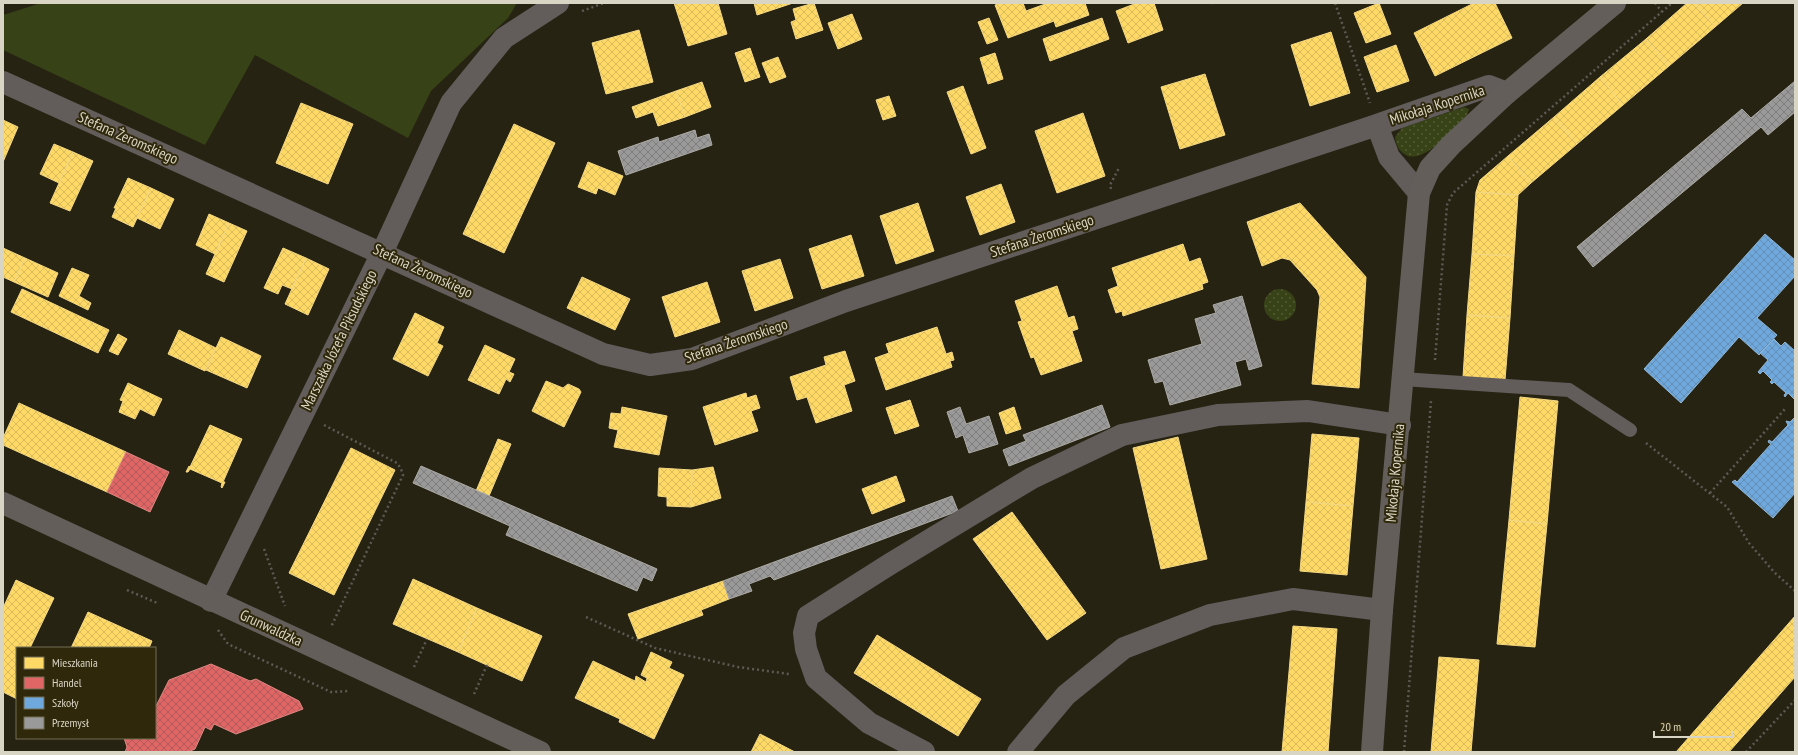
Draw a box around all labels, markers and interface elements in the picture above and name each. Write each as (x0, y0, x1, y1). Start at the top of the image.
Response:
street label: Mikołaja Kopernika (1387, 80, 1487, 129)
street label: Stefana Żeromskiego (75, 107, 181, 168)
street label: Stefana Żeromskiego (988, 210, 1096, 261)
street label: Stefana Żeromskiego (370, 239, 476, 302)
street label: Marszałka Józefa Piłsudskiego (296, 267, 381, 413)
street label: Stefana Żeromskiego (682, 314, 790, 367)
street label: Mikołaja Kopernika (1381, 423, 1408, 523)
street label: Grunwaldzka (237, 605, 305, 650)
legend (16, 647, 156, 739)
text: Mieszkania (52, 655, 98, 670)
text: Handel (52, 675, 82, 690)
text: Szkoły (52, 695, 79, 710)
scale bar (1654, 713, 1732, 739)
text: Przemysł (52, 715, 89, 730)
text: 20 m (1660, 719, 1681, 734)

